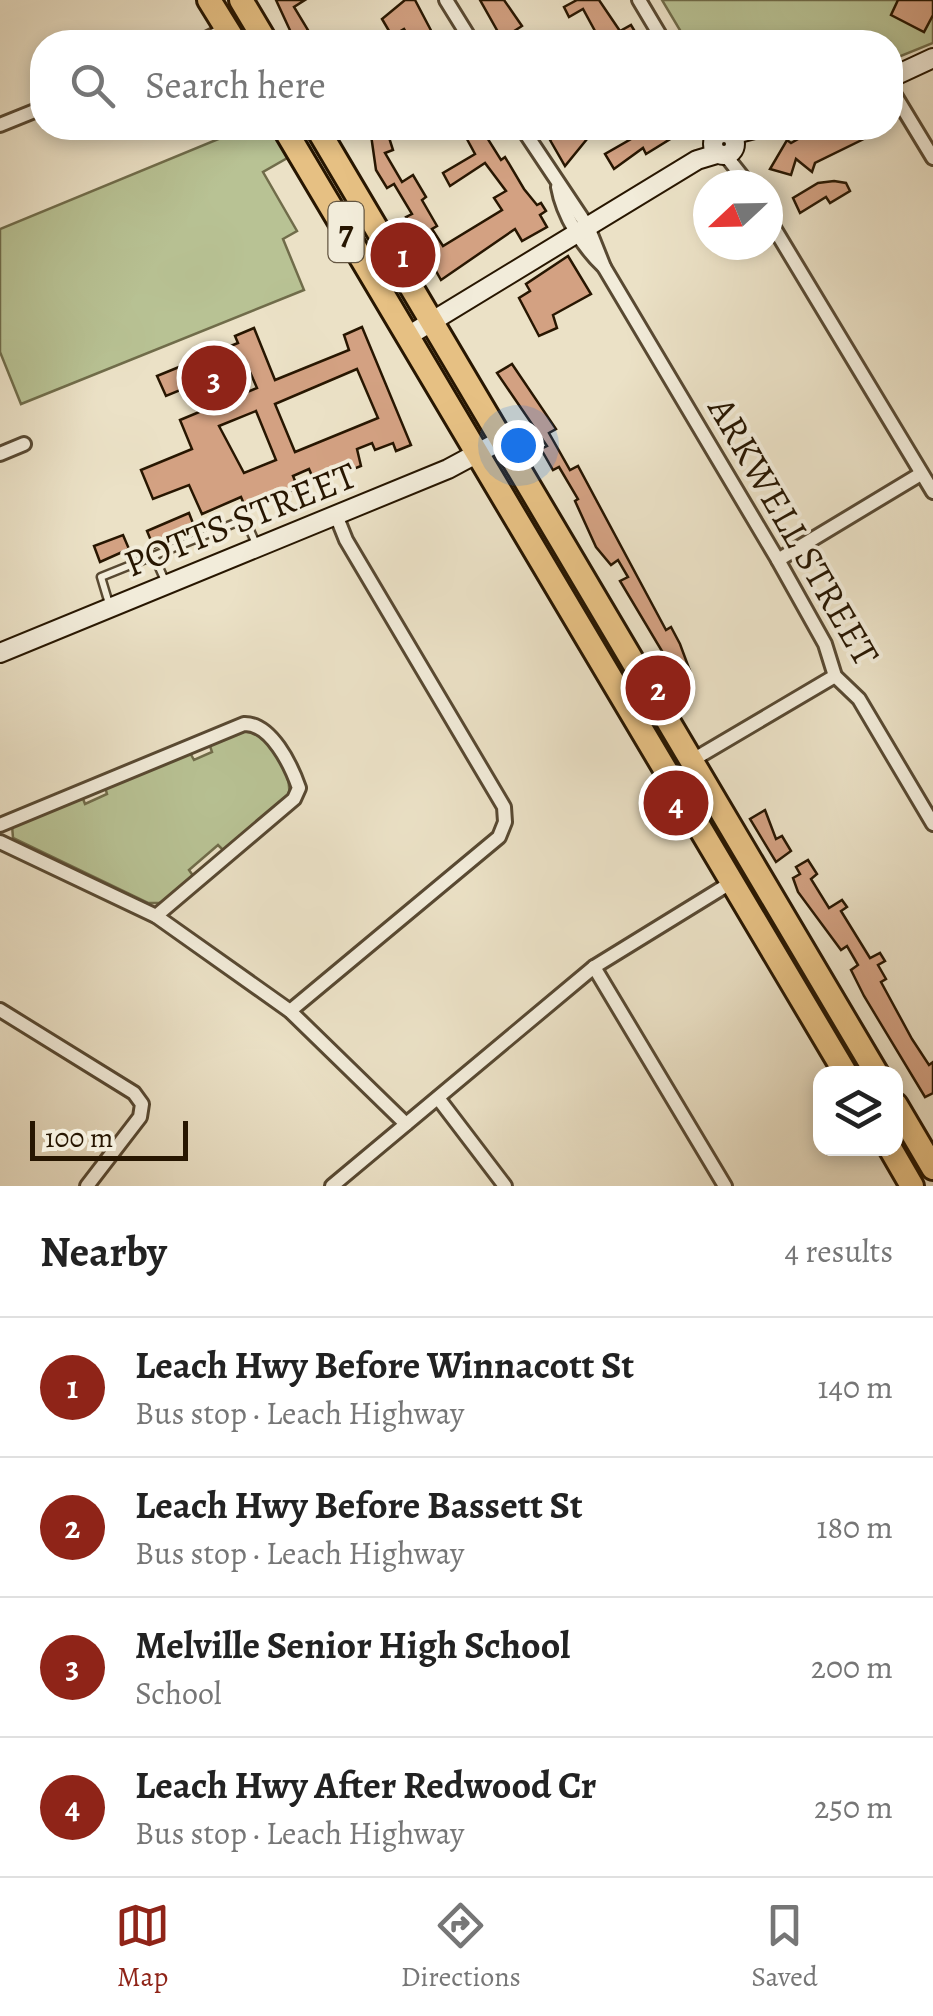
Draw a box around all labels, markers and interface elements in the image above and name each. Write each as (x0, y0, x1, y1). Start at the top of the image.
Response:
search box (30, 30, 903, 140)
icon: search (65, 58, 120, 113)
text: Search here (145, 59, 326, 111)
north arrow (693, 170, 783, 260)
road number: 7 (328, 202, 364, 262)
pin: 1 (370, 218, 436, 292)
pin: 3 (182, 340, 246, 416)
street label: ARKWELL STREET (695, 386, 892, 675)
your location (493, 420, 544, 471)
street label: POTTS STREET (116, 449, 364, 589)
pin: 2 (626, 650, 690, 726)
pin: 4 (644, 766, 708, 840)
map controls (813, 1066, 903, 1156)
button: layers (813, 1066, 903, 1156)
scale bar (30, 1116, 188, 1160)
text: 100 m (45, 1119, 113, 1157)
text: Nearby (40, 1223, 167, 1280)
text: 4 results (784, 1229, 893, 1273)
text: Leach Hwy Before Winnacott St (135, 1339, 634, 1391)
text: 1 (67, 1365, 78, 1409)
text: 140 m (818, 1365, 893, 1409)
text: Bus stop · Leach Highway (135, 1391, 464, 1435)
text: Leach Hwy Before Bassett St (135, 1479, 583, 1531)
text: 2 (65, 1505, 80, 1549)
text: 180 m (817, 1505, 893, 1549)
text: Bus stop · Leach Highway (135, 1531, 464, 1575)
text: Melville Senior High School (135, 1619, 570, 1671)
text: 3 (66, 1645, 79, 1689)
text: 200 m (811, 1645, 893, 1689)
text: School (135, 1671, 222, 1715)
text: Leach Hwy After Redwood Cr (135, 1759, 596, 1811)
text: 4 (65, 1785, 80, 1829)
text: 250 m (814, 1785, 893, 1829)
text: Bus stop · Leach Highway (135, 1811, 464, 1855)
tab: Map (115, 1898, 170, 1996)
tab: Directions (401, 1898, 521, 1996)
tab: Saved (751, 1898, 818, 1996)

